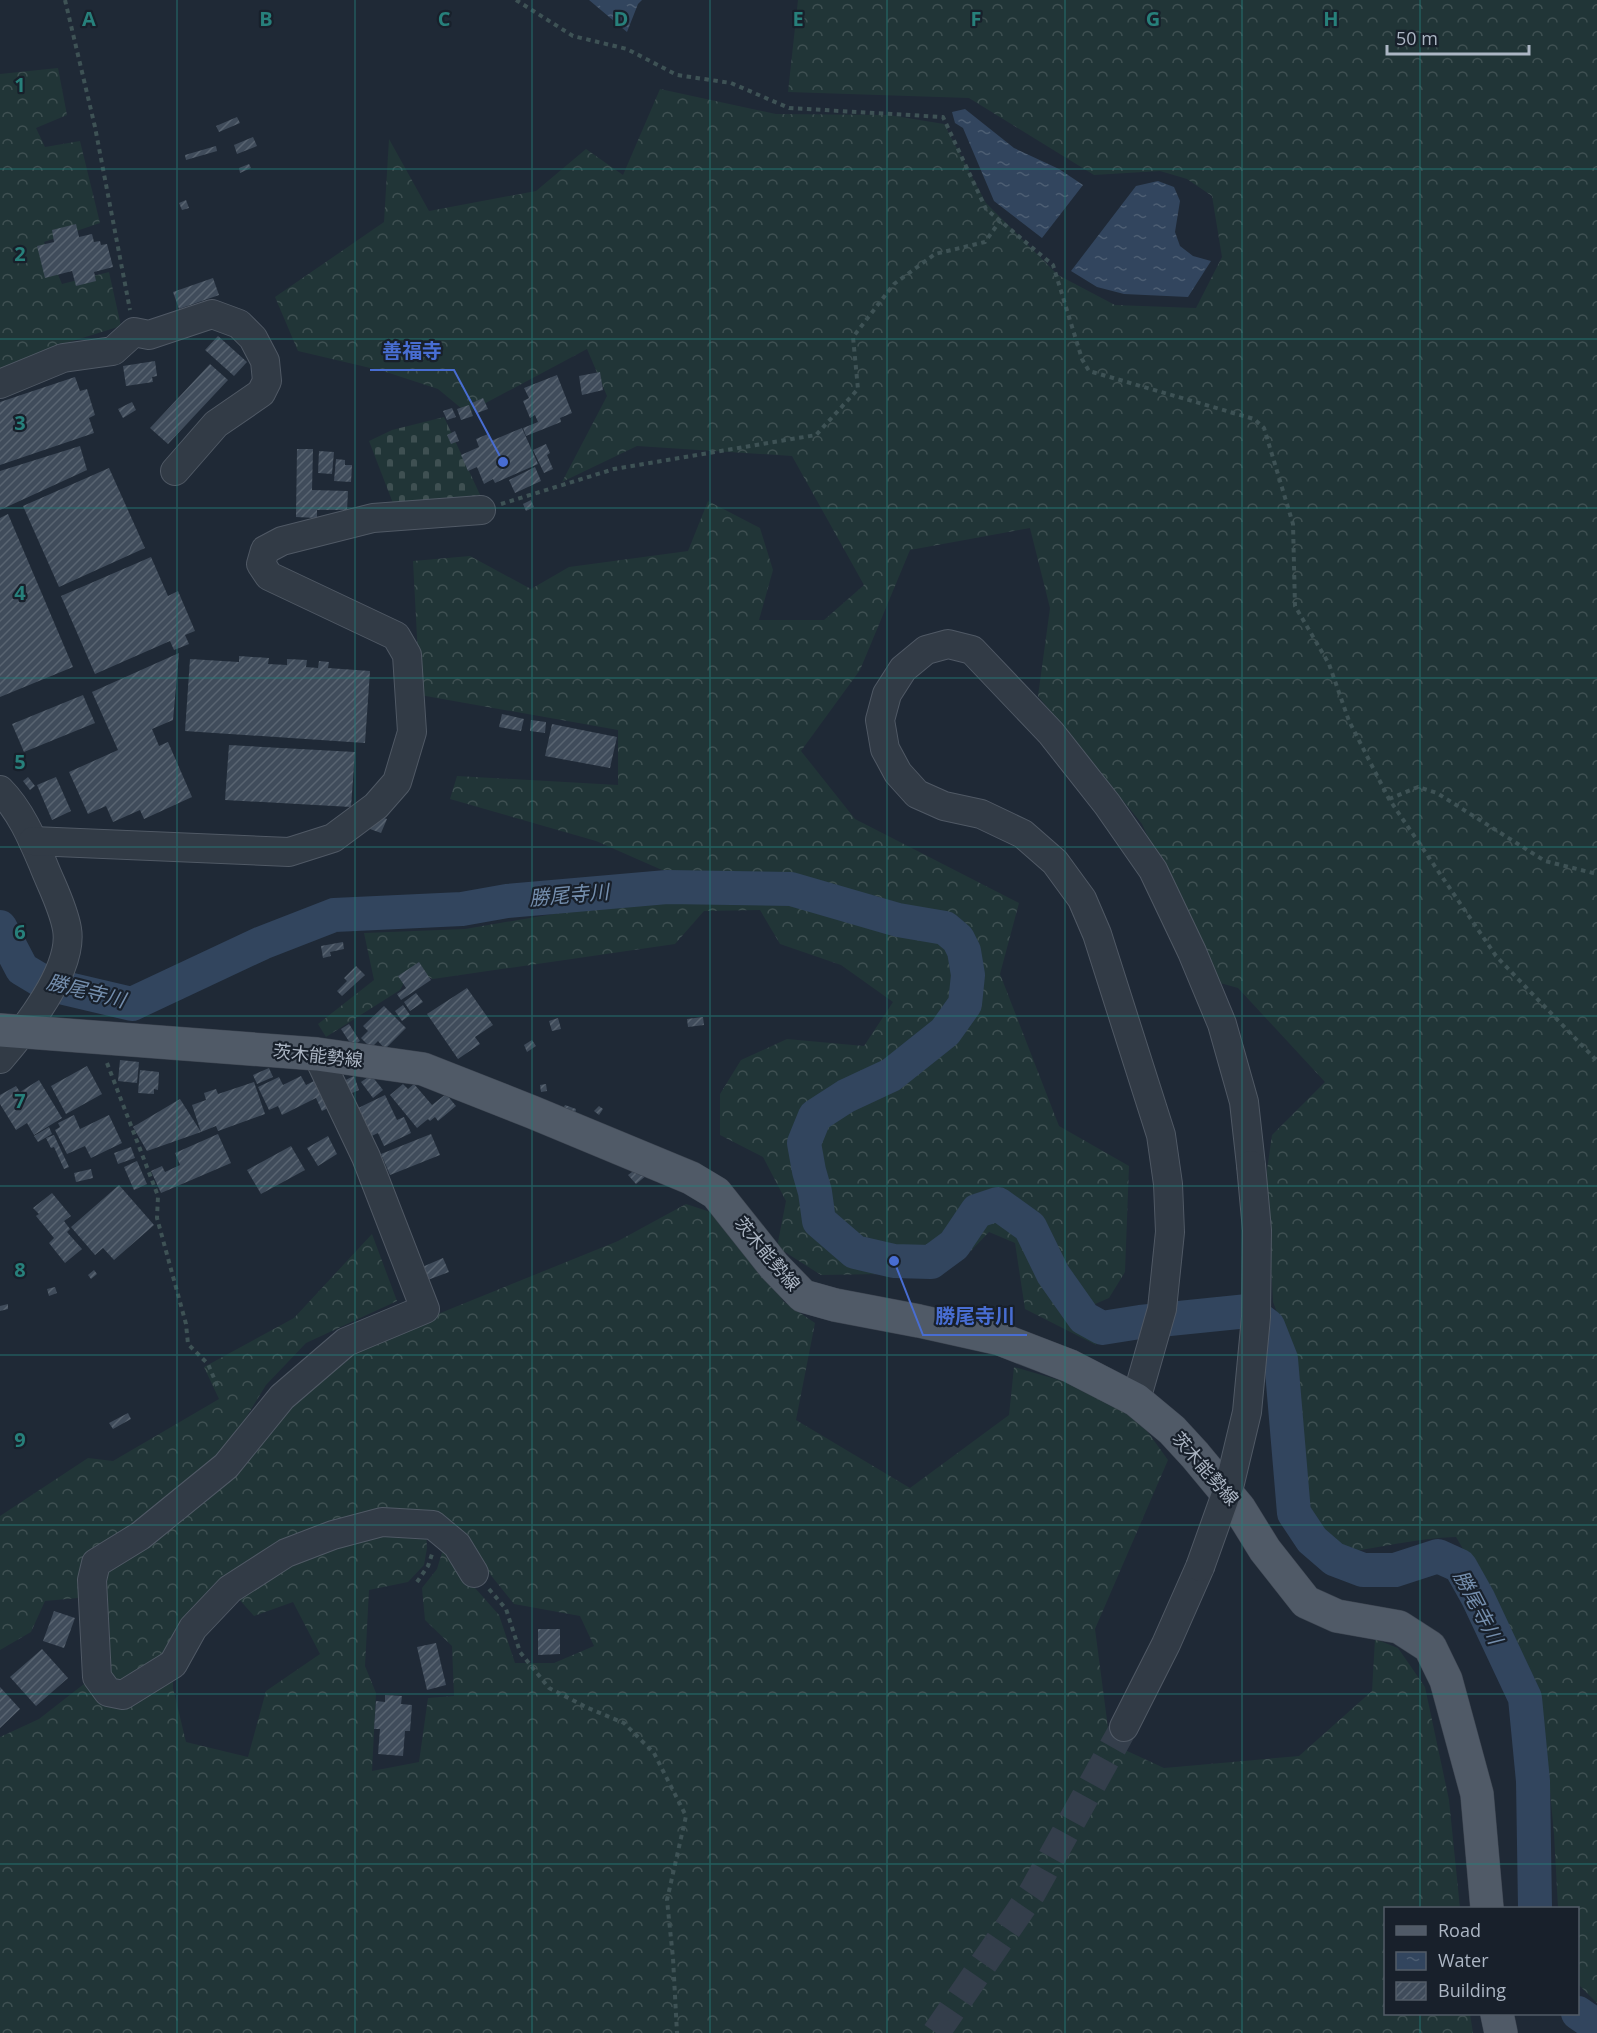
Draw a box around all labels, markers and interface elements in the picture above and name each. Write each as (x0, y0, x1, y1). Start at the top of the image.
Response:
text: A (82, 5, 96, 32)
text: B (259, 5, 273, 32)
text: C (438, 5, 451, 32)
text: D (614, 5, 628, 32)
text: E (792, 5, 804, 32)
text: F (971, 5, 981, 32)
text: G (1146, 5, 1160, 32)
text: H (1323, 5, 1339, 32)
scale bar (1387, 18, 1530, 56)
text: 50 m (1396, 26, 1438, 50)
text: 1 (14, 71, 26, 98)
text: 2 (14, 240, 26, 267)
callout: 善福寺 (370, 332, 454, 370)
text: 善福寺 (382, 337, 442, 364)
text: 3 (14, 409, 26, 436)
text: 4 (14, 579, 26, 606)
text: 5 (14, 748, 26, 775)
water label: 勝尾寺川 (528, 877, 612, 911)
text: 6 (14, 918, 26, 945)
water label: 勝尾寺川 (44, 968, 130, 1014)
street label: 茨木能勢線 (272, 1038, 364, 1072)
text: 7 (14, 1087, 26, 1114)
street label: 茨木能勢線 (730, 1211, 806, 1296)
text: 8 (14, 1256, 26, 1283)
callout: 勝尾寺川 (923, 1297, 1027, 1335)
text: 勝尾寺川 (935, 1302, 1015, 1329)
text: 9 (14, 1426, 26, 1453)
street label: 茨木能勢線 (1167, 1427, 1244, 1510)
water label: 勝尾寺川 (1448, 1565, 1510, 1650)
legend (1384, 1907, 1579, 2015)
text: Road (1438, 1918, 1481, 1942)
text: Water (1438, 1948, 1489, 1972)
text: Building (1438, 1978, 1506, 2002)

